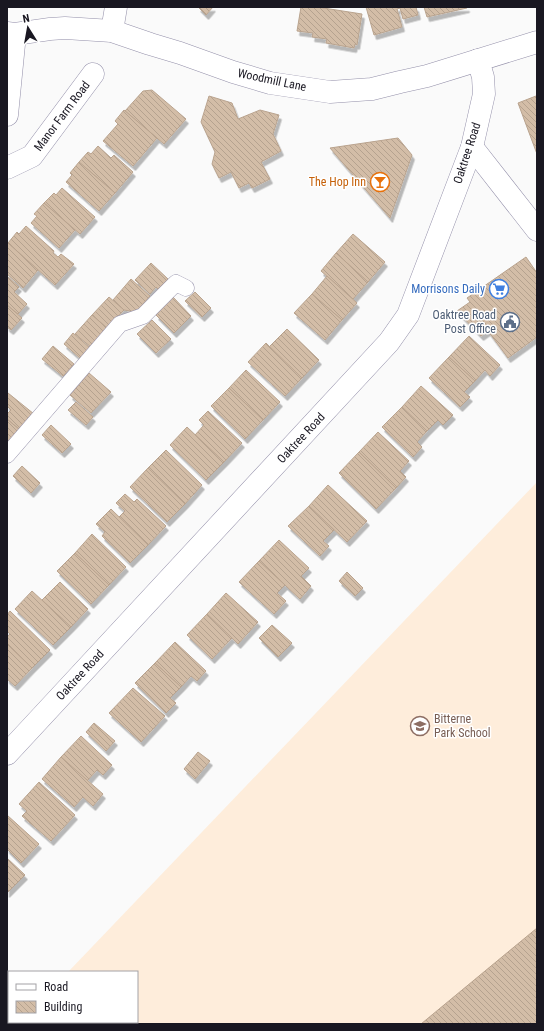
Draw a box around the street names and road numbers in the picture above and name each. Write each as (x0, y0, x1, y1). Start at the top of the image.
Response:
street label: Woodmill Lane (236, 66, 308, 94)
street label: Manor Farm Road (31, 78, 93, 154)
street label: Oaktree Road (451, 121, 483, 185)
street label: Oaktree Road (274, 410, 328, 466)
street label: Oaktree Road (53, 647, 107, 703)

